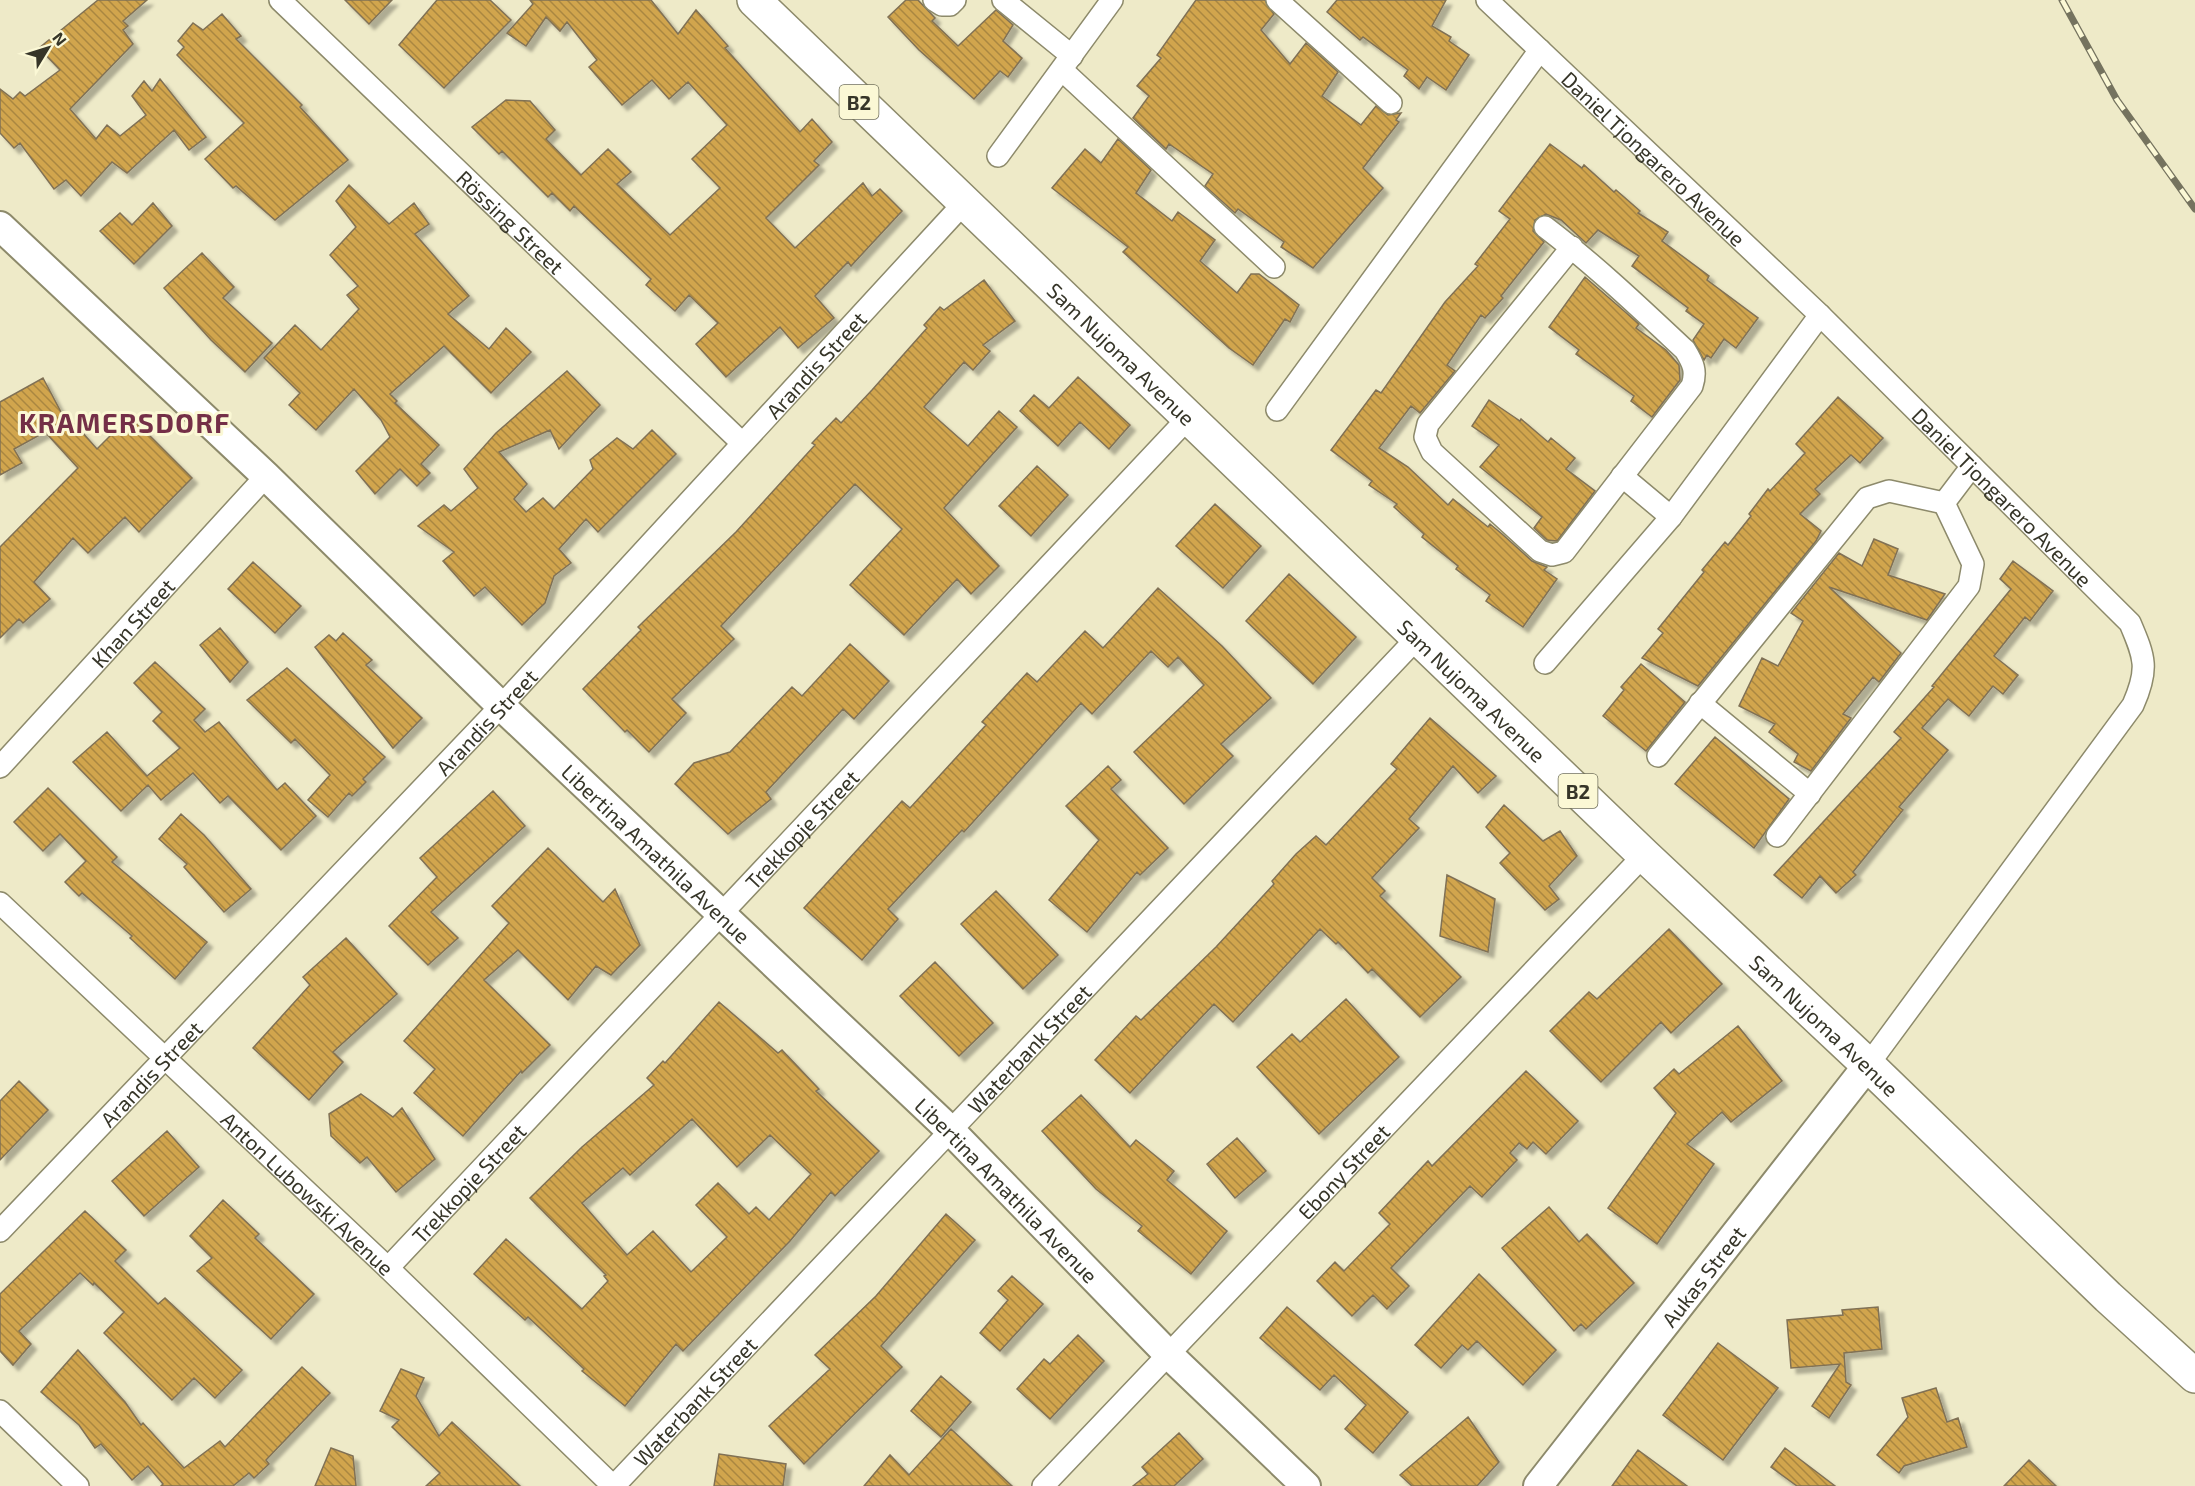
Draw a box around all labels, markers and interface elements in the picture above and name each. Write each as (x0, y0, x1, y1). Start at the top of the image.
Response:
north arrow (18, 18, 78, 78)
text: N (49, 28, 71, 49)
street label: Daniel Tjongarero Avenue (1557, 65, 1751, 251)
road number: B2 (840, 85, 878, 119)
street label: Rössing Street (452, 165, 570, 278)
street label: Sam Nujoma Avenue (1043, 277, 1201, 430)
street label: Arandis Street (760, 306, 871, 423)
street label: Daniel Tjongarero Avenue (1908, 402, 2098, 591)
district label: KRAMERSDORF (19, 406, 231, 438)
street label: Khan Street (85, 573, 179, 672)
street label: Sam Nujoma Avenue (1393, 613, 1551, 767)
street label: Arandis Street (430, 663, 542, 780)
street label: Libertina Amathila Avenue (557, 758, 756, 948)
street label: Trekkopje Street (739, 764, 863, 894)
road number: B2 (1558, 774, 1598, 808)
street label: Sam Nujoma Avenue (1745, 949, 1904, 1101)
street label: Waterbank Street (962, 979, 1096, 1118)
street label: Arandis Street (94, 1015, 207, 1131)
street label: Libertina Amathila Avenue (911, 1092, 1104, 1287)
street label: Anton Lubowski Avenue (217, 1106, 399, 1280)
street label: Trekkopje Street (406, 1118, 530, 1248)
street label: Ebony Street (1292, 1118, 1394, 1224)
street label: Aukas Street (1656, 1221, 1750, 1331)
street label: Waterbank Street (628, 1331, 761, 1471)

